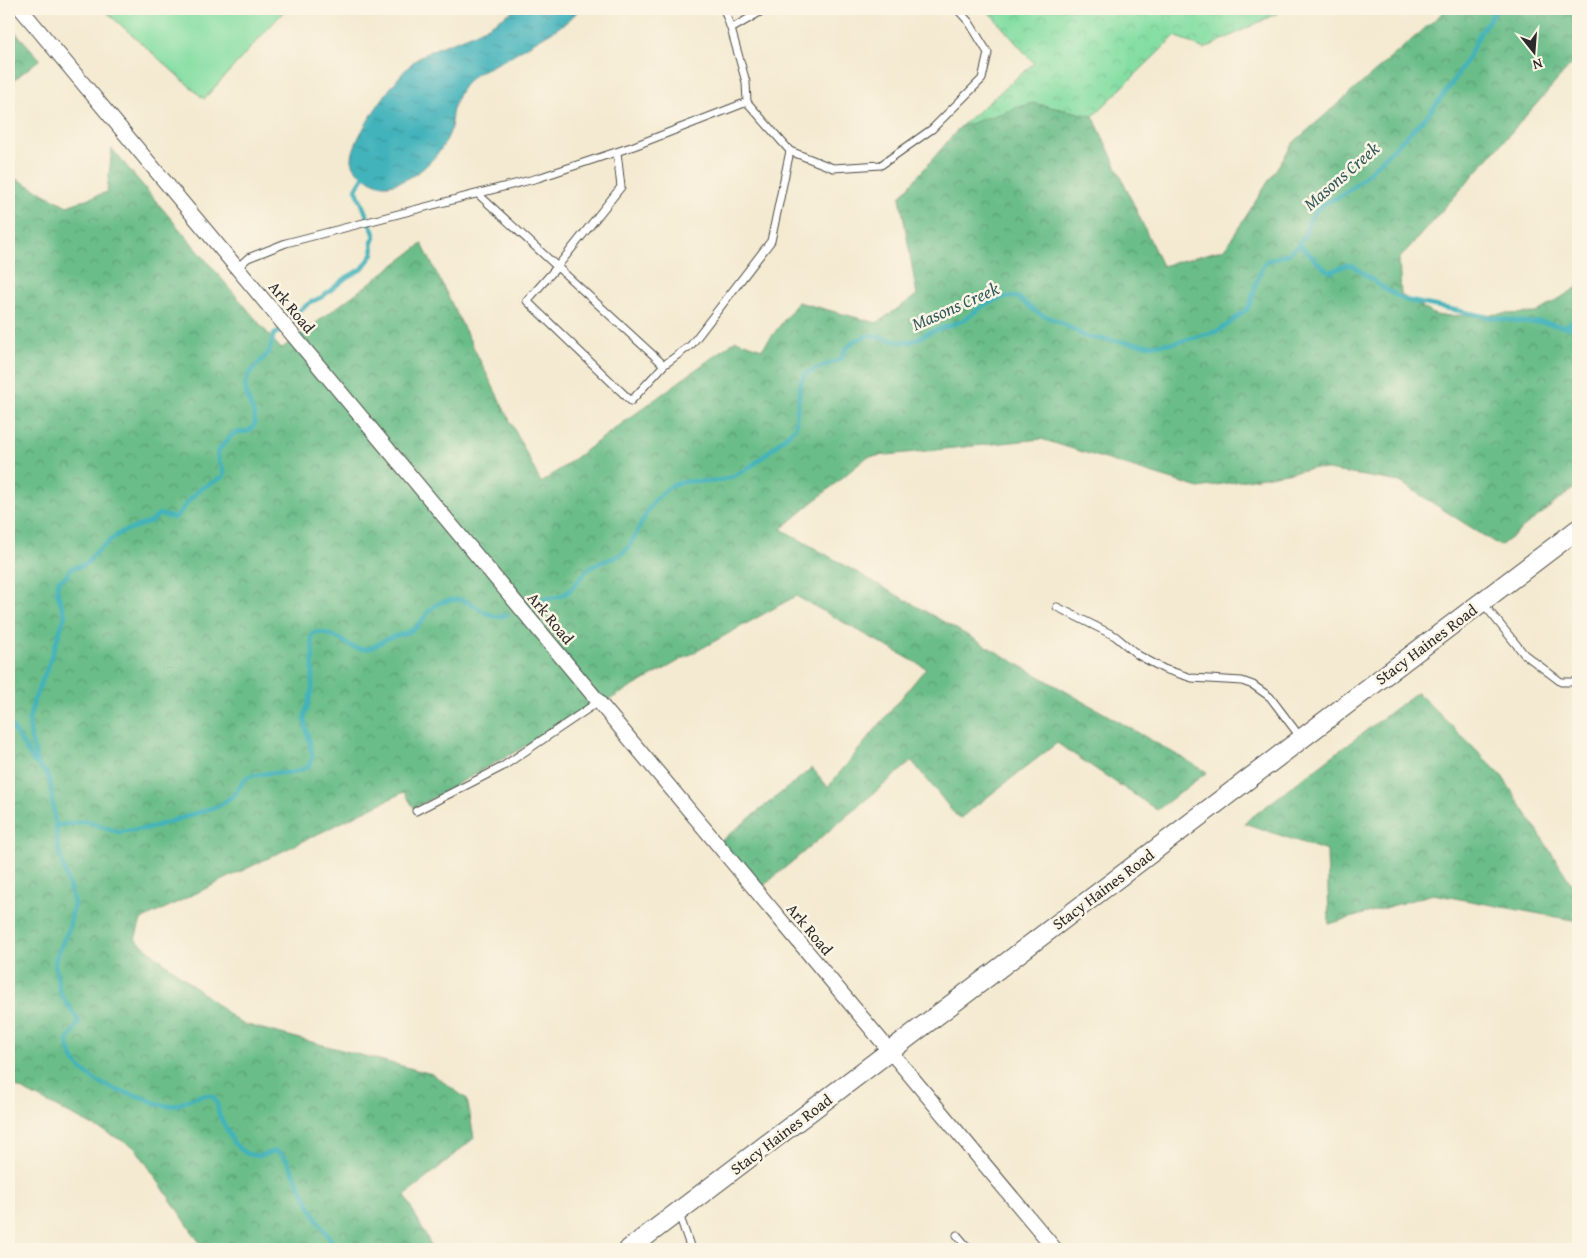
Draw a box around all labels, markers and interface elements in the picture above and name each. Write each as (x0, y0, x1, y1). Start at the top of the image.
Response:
north arrow (1510, 28, 1560, 78)
text: N (1530, 54, 1545, 76)
water label: Masons Creek (1297, 135, 1386, 217)
water label: Masons Creek (907, 274, 1004, 337)
street label: Ark Road (263, 276, 321, 339)
street label: Ark Road (522, 587, 580, 650)
street label: Stacy Haines Road (1370, 597, 1482, 690)
street label: Stacy Haines Road (1047, 842, 1159, 935)
street label: Ark Road (781, 898, 839, 961)
street label: Stacy Haines Road (725, 1087, 837, 1180)

